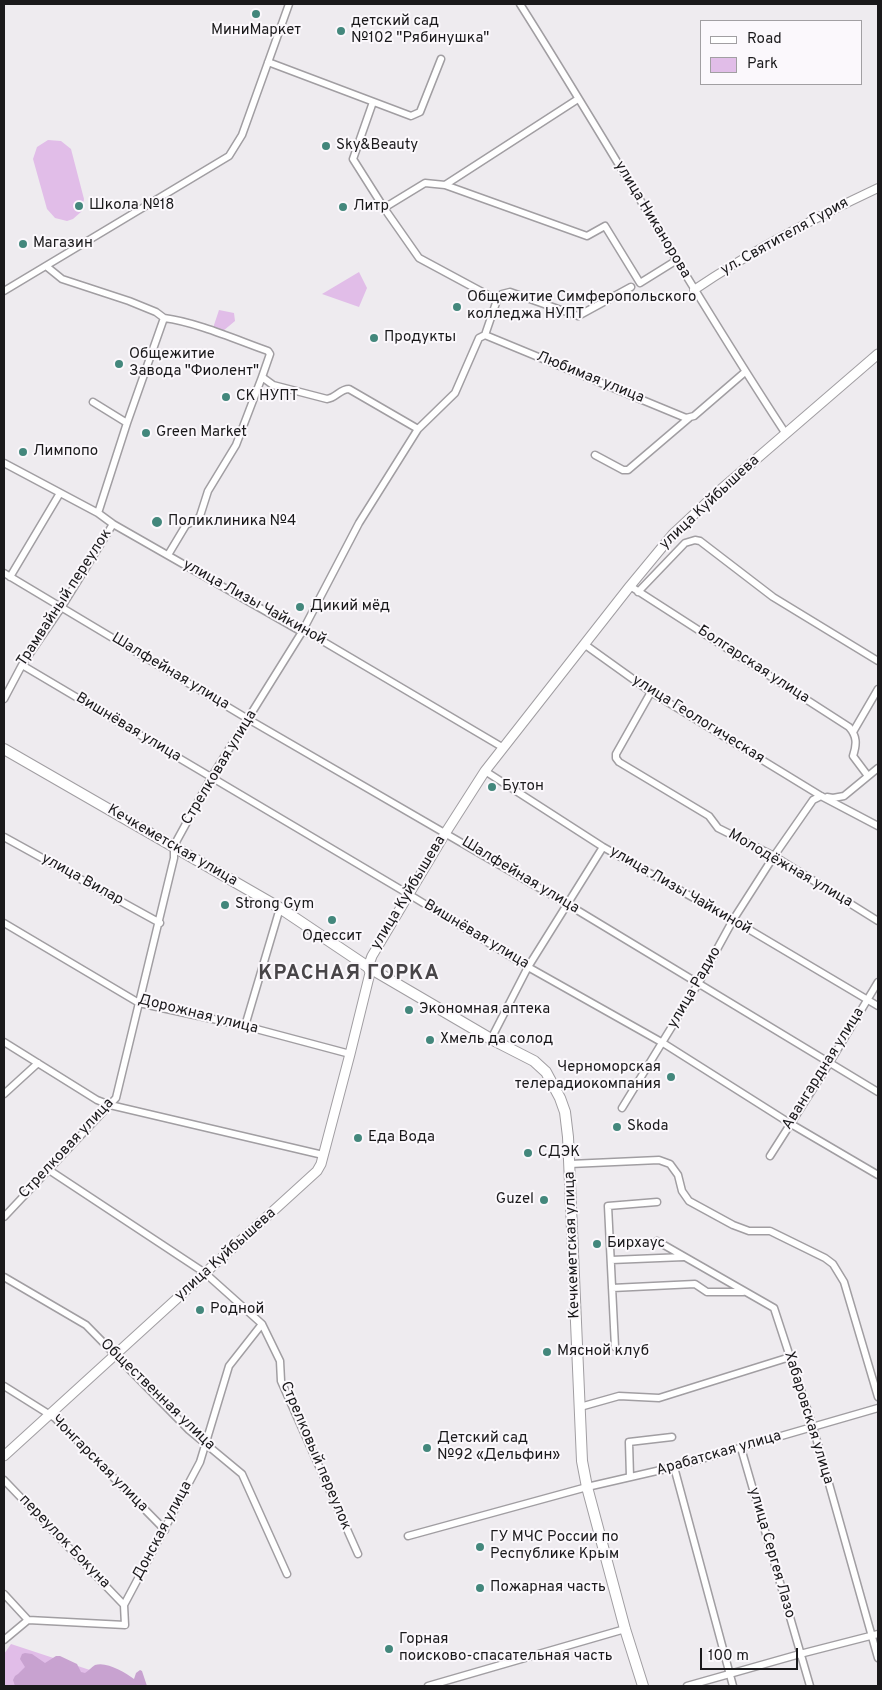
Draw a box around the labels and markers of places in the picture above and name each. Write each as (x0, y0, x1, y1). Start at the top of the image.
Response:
marker: МиниМаркет (250, 8, 262, 20)
place label: детский сад №102 "Рябинушка" (351, 13, 489, 48)
place label: МиниМаркет (211, 22, 301, 40)
marker: детский сад №102 "Рябинушка" (335, 25, 347, 37)
place label: Sky&Beauty (336, 137, 418, 155)
marker: Sky&Beauty (320, 140, 332, 152)
place label: Школа №18 (89, 197, 174, 215)
place label: Литр (353, 198, 389, 216)
marker: Школа №18 (73, 200, 85, 212)
marker: Литр (337, 201, 349, 213)
place label: Магазин (33, 235, 93, 253)
marker: Магазин (17, 238, 29, 250)
place label: Общежитие Симферопольского колледжа НУПТ (467, 289, 696, 324)
marker: Общежитие Симферопольского колледжа НУПТ (451, 301, 463, 313)
place label: Продукты (384, 329, 456, 347)
marker: Продукты (368, 332, 380, 344)
place label: Общежитие Завода "Фиолент" (129, 346, 259, 381)
marker: Общежитие Завода "Фиолент" (113, 358, 125, 370)
place label: СК НУПТ (236, 388, 298, 406)
marker: СК НУПТ (220, 391, 232, 403)
place label: Green Market (156, 424, 247, 442)
marker: Green Market (140, 427, 152, 439)
place label: Лимпопо (33, 443, 98, 461)
marker: Лимпопо (17, 446, 29, 458)
place label: Поликлиника №4 (168, 513, 296, 531)
marker: Поликлиника №4 (150, 515, 164, 529)
place label: Дикий мёд (310, 598, 390, 616)
marker: Дикий мёд (294, 601, 306, 613)
place label: Бутон (502, 778, 544, 796)
marker: Бутон (486, 781, 498, 793)
place label: Strong Gym (235, 896, 314, 914)
marker: Strong Gym (219, 899, 231, 911)
marker: Одессит (326, 914, 338, 926)
place label: Одессит (302, 928, 362, 946)
place label: Экономная аптека (419, 1001, 550, 1019)
marker: Экономная аптека (403, 1004, 415, 1016)
place label: Хмель да солод (440, 1031, 553, 1049)
marker: Хмель да солод (424, 1034, 436, 1046)
place label: Черноморская телерадиокомпания (515, 1059, 661, 1094)
marker: Черноморская телерадиокомпания (665, 1071, 677, 1083)
place label: Skoda (627, 1118, 668, 1136)
marker: Skoda (611, 1121, 623, 1133)
place label: Еда Вода (368, 1129, 435, 1147)
marker: Еда Вода (352, 1132, 364, 1144)
place label: СДЭК (538, 1144, 580, 1162)
marker: СДЭК (522, 1147, 534, 1159)
place label: Guzel (496, 1191, 534, 1209)
marker: Guzel (538, 1194, 550, 1206)
place label: Бирхаус (607, 1235, 665, 1253)
marker: Бирхаус (591, 1238, 603, 1250)
place label: Родной (210, 1301, 264, 1319)
marker: Родной (194, 1304, 206, 1316)
place label: Мясной клуб (557, 1343, 649, 1361)
marker: Мясной клуб (541, 1346, 553, 1358)
place label: Детский сад №92 «Дельфин» (437, 1430, 560, 1465)
marker: Детский сад №92 «Дельфин» (421, 1442, 433, 1454)
place label: ГУ МЧС России по Республике Крым (490, 1529, 619, 1564)
marker: ГУ МЧС России по Республике Крым (474, 1541, 486, 1553)
place label: Пожарная часть (490, 1579, 606, 1597)
marker: Пожарная часть (474, 1582, 486, 1594)
place label: Горная поисково-спасательная часть (399, 1631, 613, 1666)
marker: Горная поисково-спасательная часть (383, 1643, 395, 1655)

